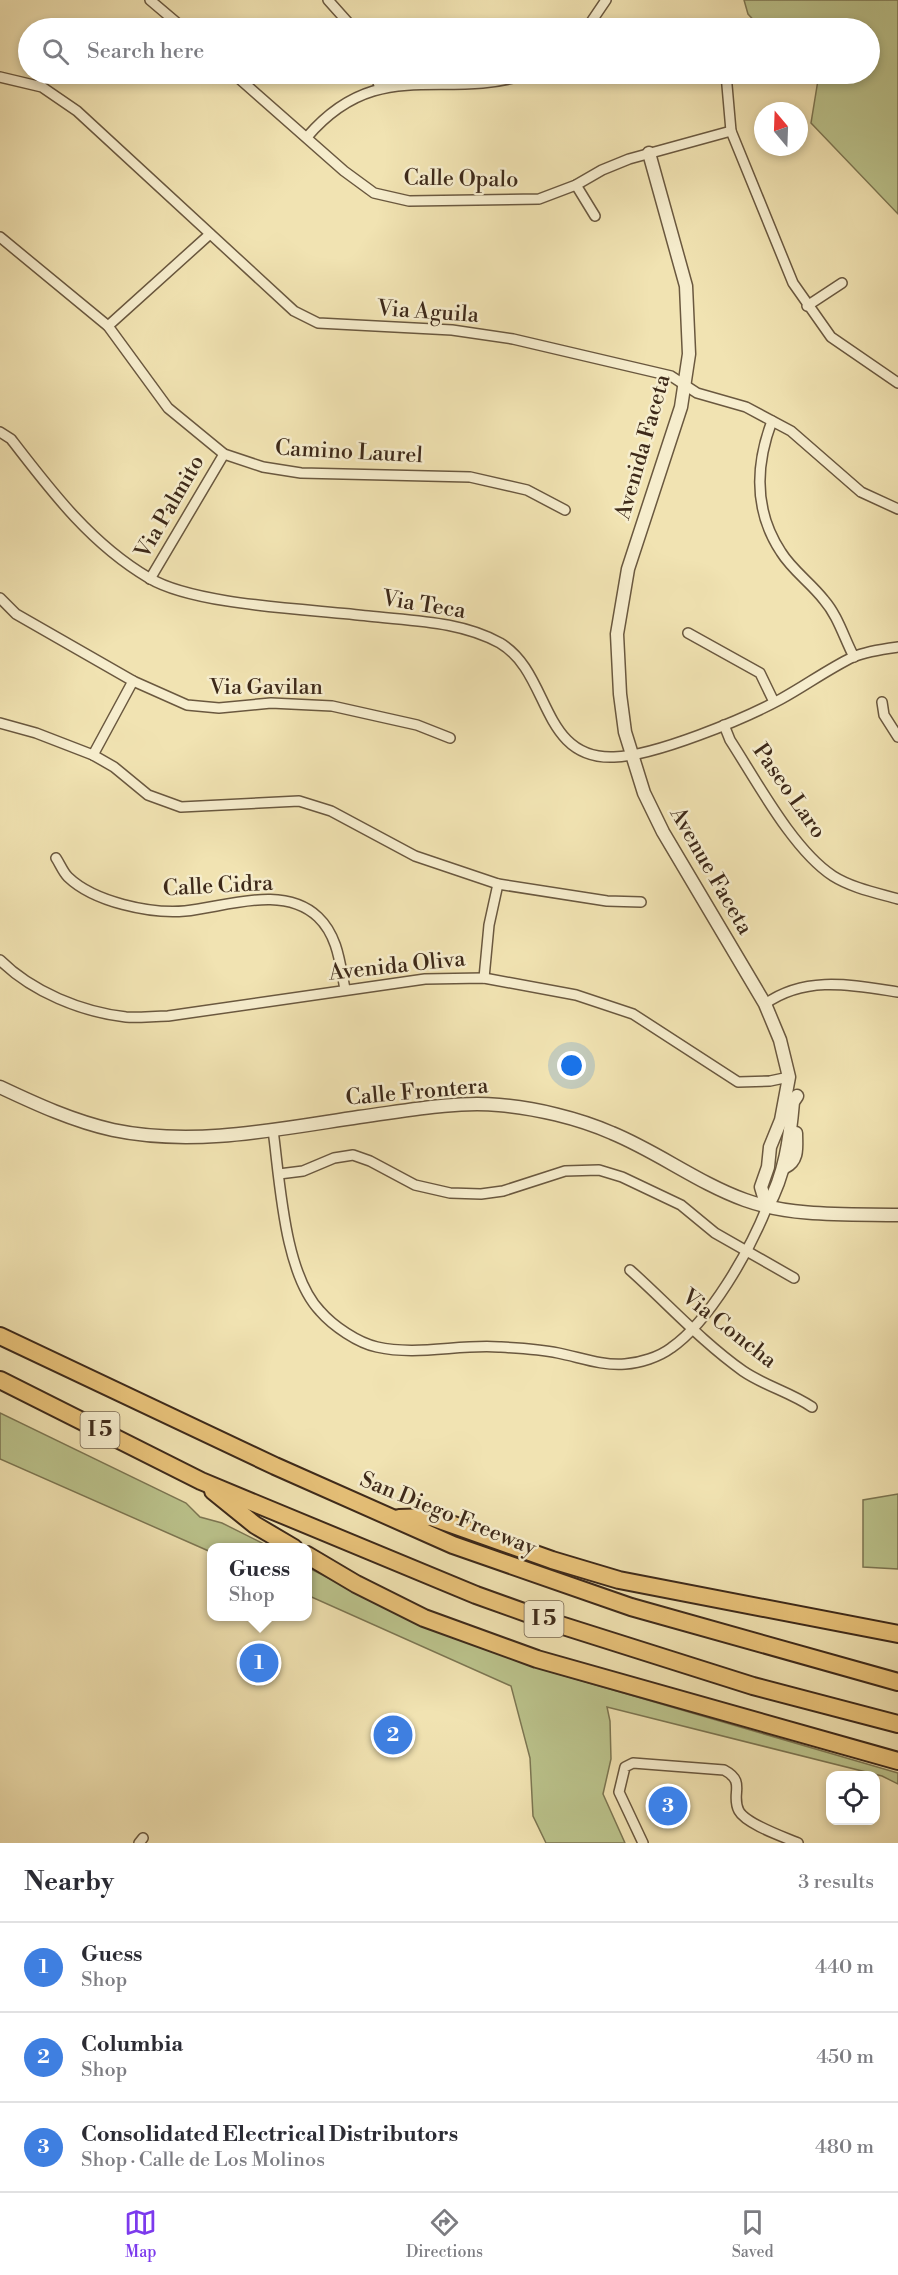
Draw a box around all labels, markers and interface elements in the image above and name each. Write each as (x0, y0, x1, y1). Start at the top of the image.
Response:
search box (18, 18, 880, 84)
icon: search (39, 35, 72, 68)
text: Search here (87, 38, 204, 65)
north arrow (754, 102, 808, 156)
street label: Calle Opalo (403, 164, 519, 194)
street label: Via Aguila (375, 295, 481, 329)
street label: Avenida Faceta (609, 370, 677, 524)
street label: Camino Laurel (274, 435, 424, 469)
street label: Via Palmito (129, 450, 210, 564)
street label: Via Teca (379, 585, 469, 625)
street label: Via Gavilan (208, 674, 323, 701)
street label: Paseo Laro (746, 738, 832, 844)
street label: Avenue Faceta (663, 802, 759, 940)
street label: Calle Cidra (162, 870, 275, 902)
street label: Avenida Oliva (326, 945, 468, 987)
your location (557, 1051, 586, 1080)
street label: Calle Frontera (345, 1072, 490, 1112)
street label: Via Concha (675, 1283, 783, 1375)
road number: I 5 (80, 1412, 120, 1448)
street label: San Diego Freeway (356, 1466, 540, 1562)
popup (207, 1543, 312, 1621)
text: Guess (229, 1556, 290, 1583)
text: Shop (229, 1583, 275, 1608)
road number: I 5 (524, 1601, 564, 1637)
pin: 1 (240, 1640, 278, 1686)
pin: 2 (374, 1712, 412, 1758)
map controls (826, 1771, 880, 1825)
button: locate (826, 1771, 880, 1825)
pin: 3 (648, 1784, 688, 1828)
text: Nearby (24, 1866, 114, 1898)
text: 3 results (798, 1870, 874, 1895)
text: Guess (81, 1941, 143, 1968)
text: 1 (39, 1955, 48, 1980)
text: 440 m (815, 1955, 874, 1980)
text: Shop (81, 1968, 127, 1993)
text: Columbia (81, 2031, 183, 2058)
text: 2 (37, 2045, 50, 2070)
text: 450 m (816, 2045, 874, 2070)
text: Shop (81, 2058, 127, 2083)
text: Consolidated Electrical Distributors (81, 2121, 458, 2148)
text: 3 (37, 2135, 50, 2160)
text: 480 m (815, 2135, 874, 2160)
text: Shop · Calle de Los Molinos (81, 2148, 325, 2173)
tab: Map (124, 2206, 157, 2262)
tab: Directions (406, 2206, 483, 2262)
tab: Saved (732, 2206, 774, 2262)

